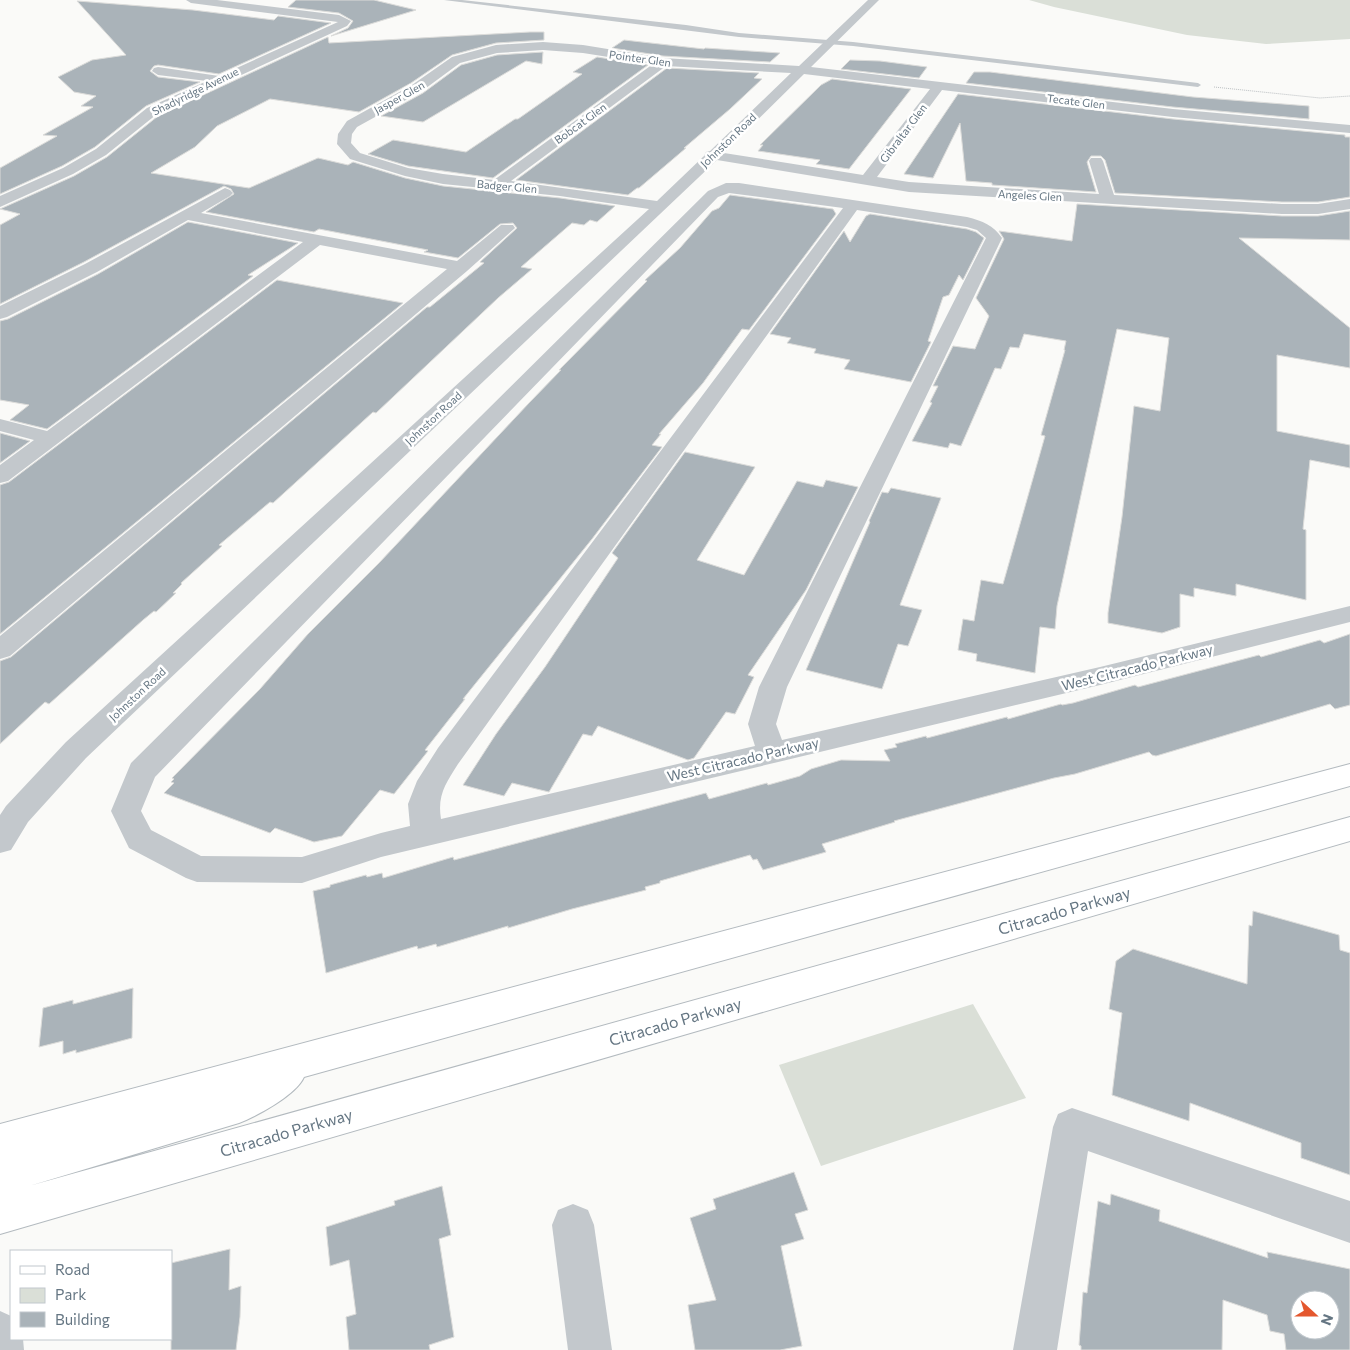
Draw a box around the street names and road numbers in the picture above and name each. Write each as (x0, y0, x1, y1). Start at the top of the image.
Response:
street label: Pointer Glen (608, 47, 672, 69)
street label: Shadyridge Avenue (150, 64, 241, 118)
street label: Jasper Glen (371, 78, 427, 117)
street label: Tecate Glen (1046, 91, 1106, 111)
street label: Bobcat Glen (552, 100, 608, 146)
street label: Gibraltar Glen (877, 101, 929, 165)
street label: Johnston Road (697, 110, 759, 171)
street label: Badger Glen (476, 177, 538, 195)
street label: Angeles Glen (998, 187, 1062, 203)
street label: Johnston Road (402, 389, 465, 448)
street label: West Citracado Parkway (1060, 640, 1214, 694)
street label: Johnston Road (106, 665, 169, 724)
street label: West Citracado Parkway (665, 733, 821, 785)
street label: Citracado Parkway (996, 882, 1132, 938)
street label: Citracado Parkway (607, 993, 743, 1049)
street label: Citracado Parkway (218, 1104, 354, 1160)

